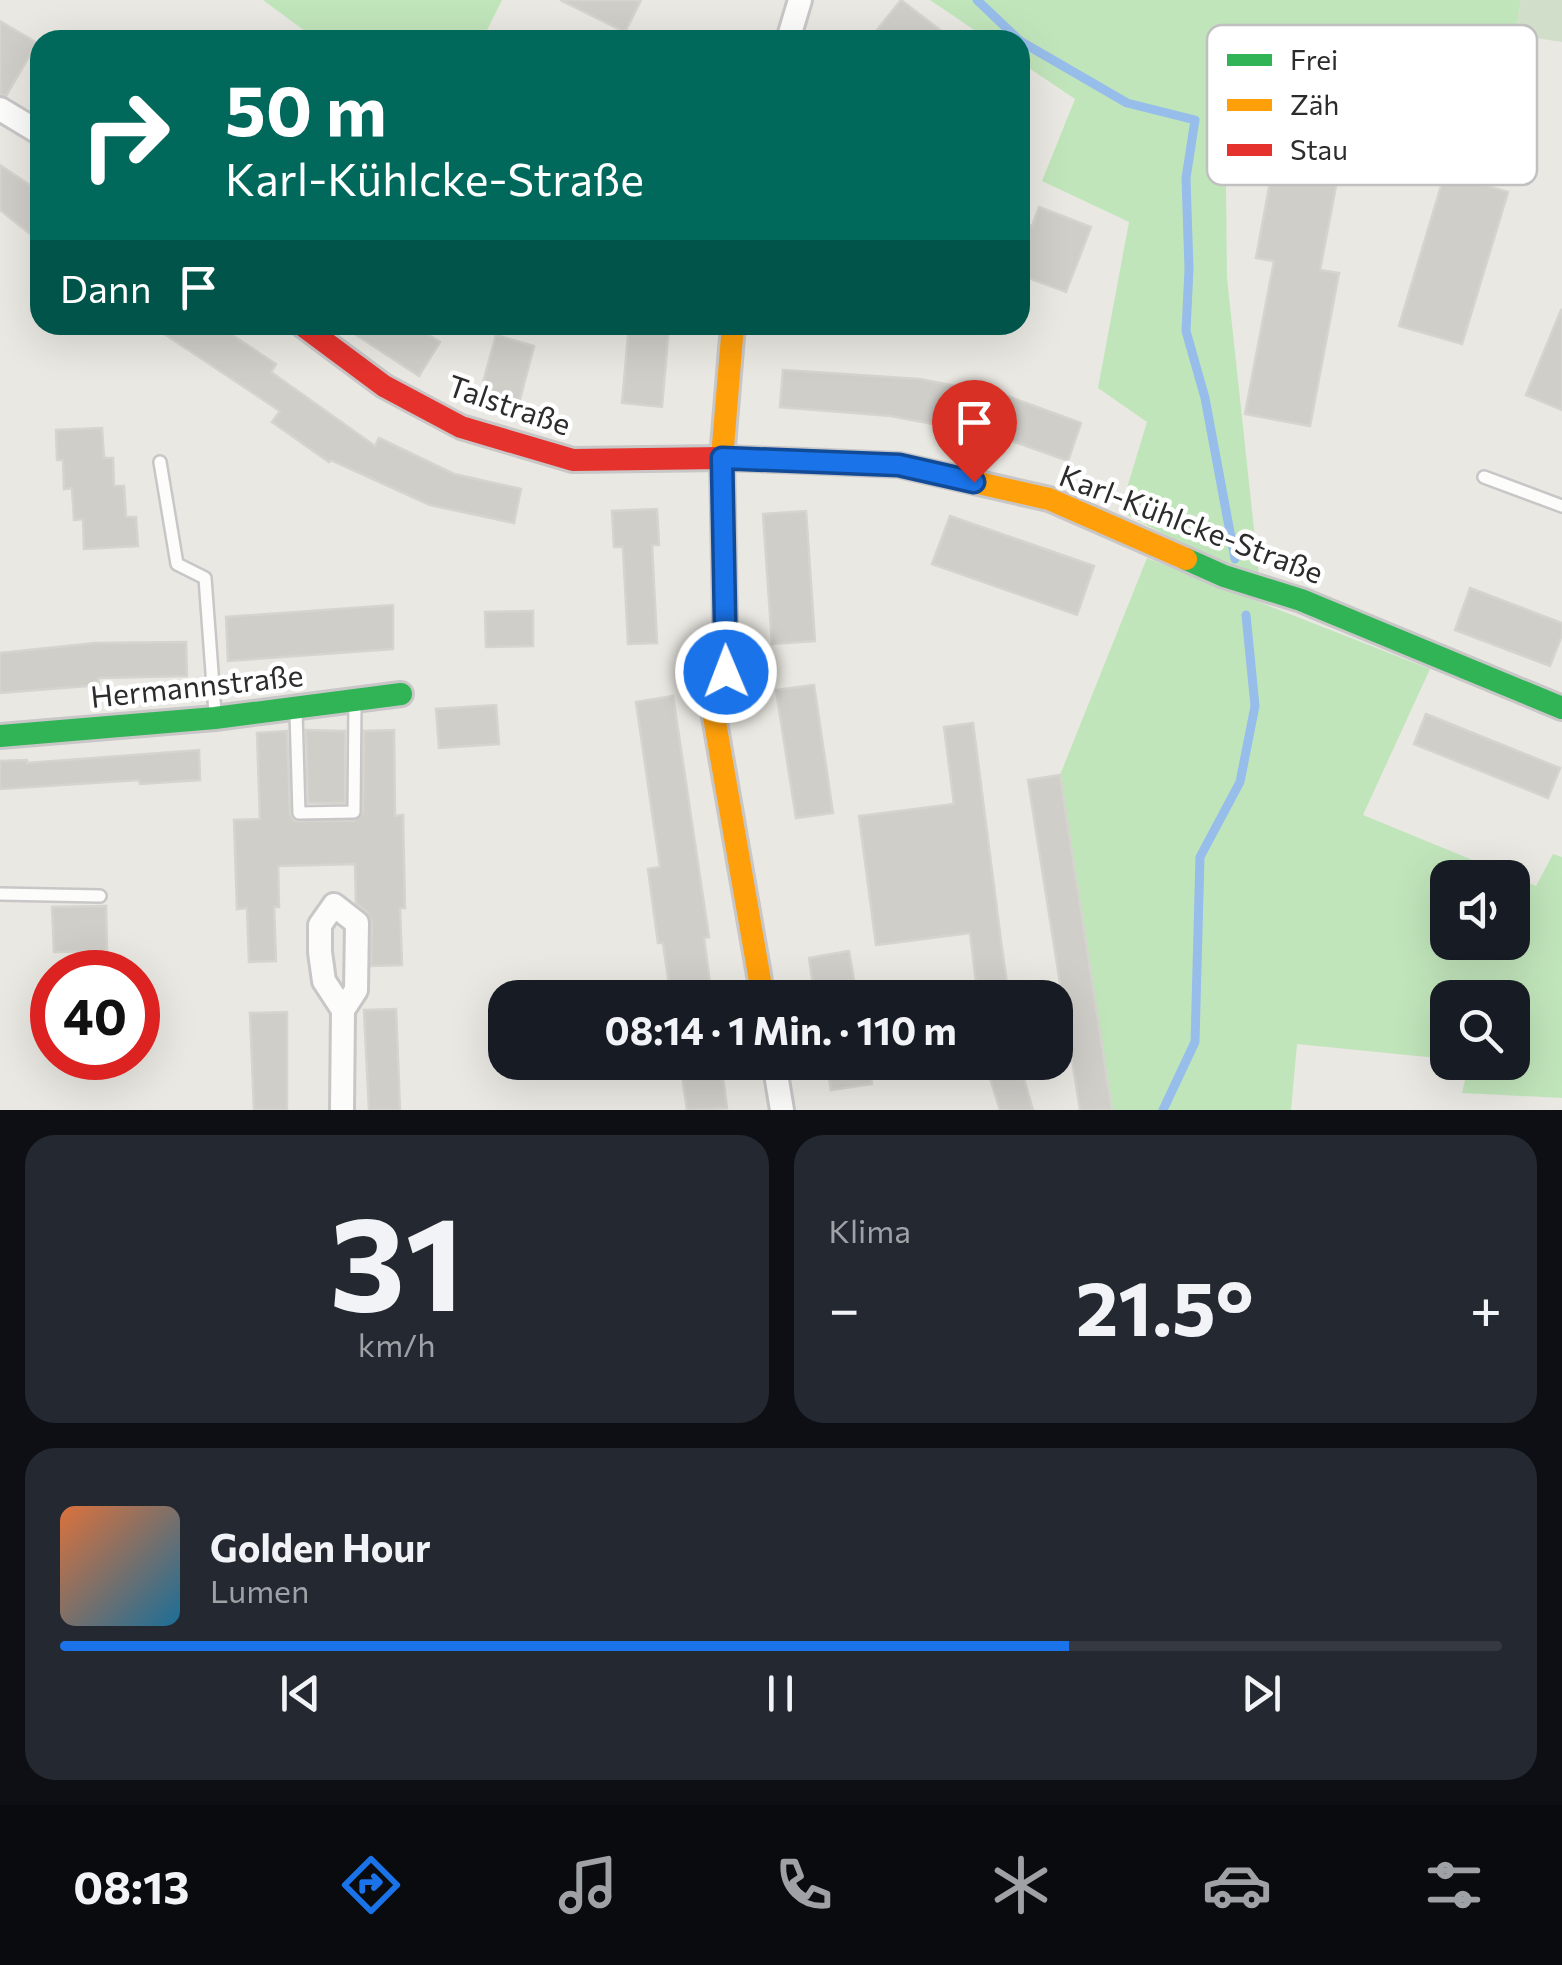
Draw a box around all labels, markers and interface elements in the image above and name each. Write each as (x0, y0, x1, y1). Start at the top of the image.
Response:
legend (1207, 25, 1537, 185)
text: Frei (1290, 42, 1338, 76)
text: 50 m (225, 65, 387, 150)
icon: right (60, 70, 190, 200)
text: Zäh (1290, 87, 1339, 121)
text: Stau (1290, 132, 1348, 166)
text: Karl-Kühlcke-Straße (225, 150, 644, 205)
icon: arrive (171, 260, 226, 315)
text: Dann (60, 264, 151, 311)
street label: Talstraße (444, 365, 576, 442)
pin (932, 380, 1017, 483)
icon: arrive (947, 395, 1002, 450)
street label: Karl-Kühlcke-Straße (1055, 455, 1329, 590)
position arrow (674, 620, 778, 724)
street label: Hermannstraße (88, 655, 305, 714)
map controls (1430, 860, 1530, 1080)
button: sound (1430, 860, 1530, 960)
speed limit sign: 40 (30, 950, 160, 1080)
button: search (1430, 980, 1530, 1080)
text: 08:14 · 1 Min. · 110 m (604, 1006, 957, 1053)
text: 31 (329, 1179, 464, 1338)
text: Klima (829, 1210, 911, 1250)
text: 21.5° (1076, 1260, 1254, 1351)
text: − (829, 1273, 860, 1340)
text: + (1470, 1273, 1502, 1340)
text: km/h (358, 1324, 436, 1364)
text: Golden Hour (210, 1523, 431, 1570)
text: Lumen (210, 1570, 309, 1610)
icon: previous (273, 1666, 328, 1721)
icon: pause (753, 1666, 808, 1721)
icon: next (1234, 1666, 1289, 1721)
icon: directions (336, 1850, 406, 1920)
icon: music (553, 1850, 623, 1920)
icon: phone (769, 1850, 839, 1920)
icon: climate (986, 1850, 1056, 1920)
icon: car (1202, 1850, 1272, 1920)
icon: filters (1419, 1850, 1489, 1920)
text: 08:13 (73, 1858, 189, 1913)

